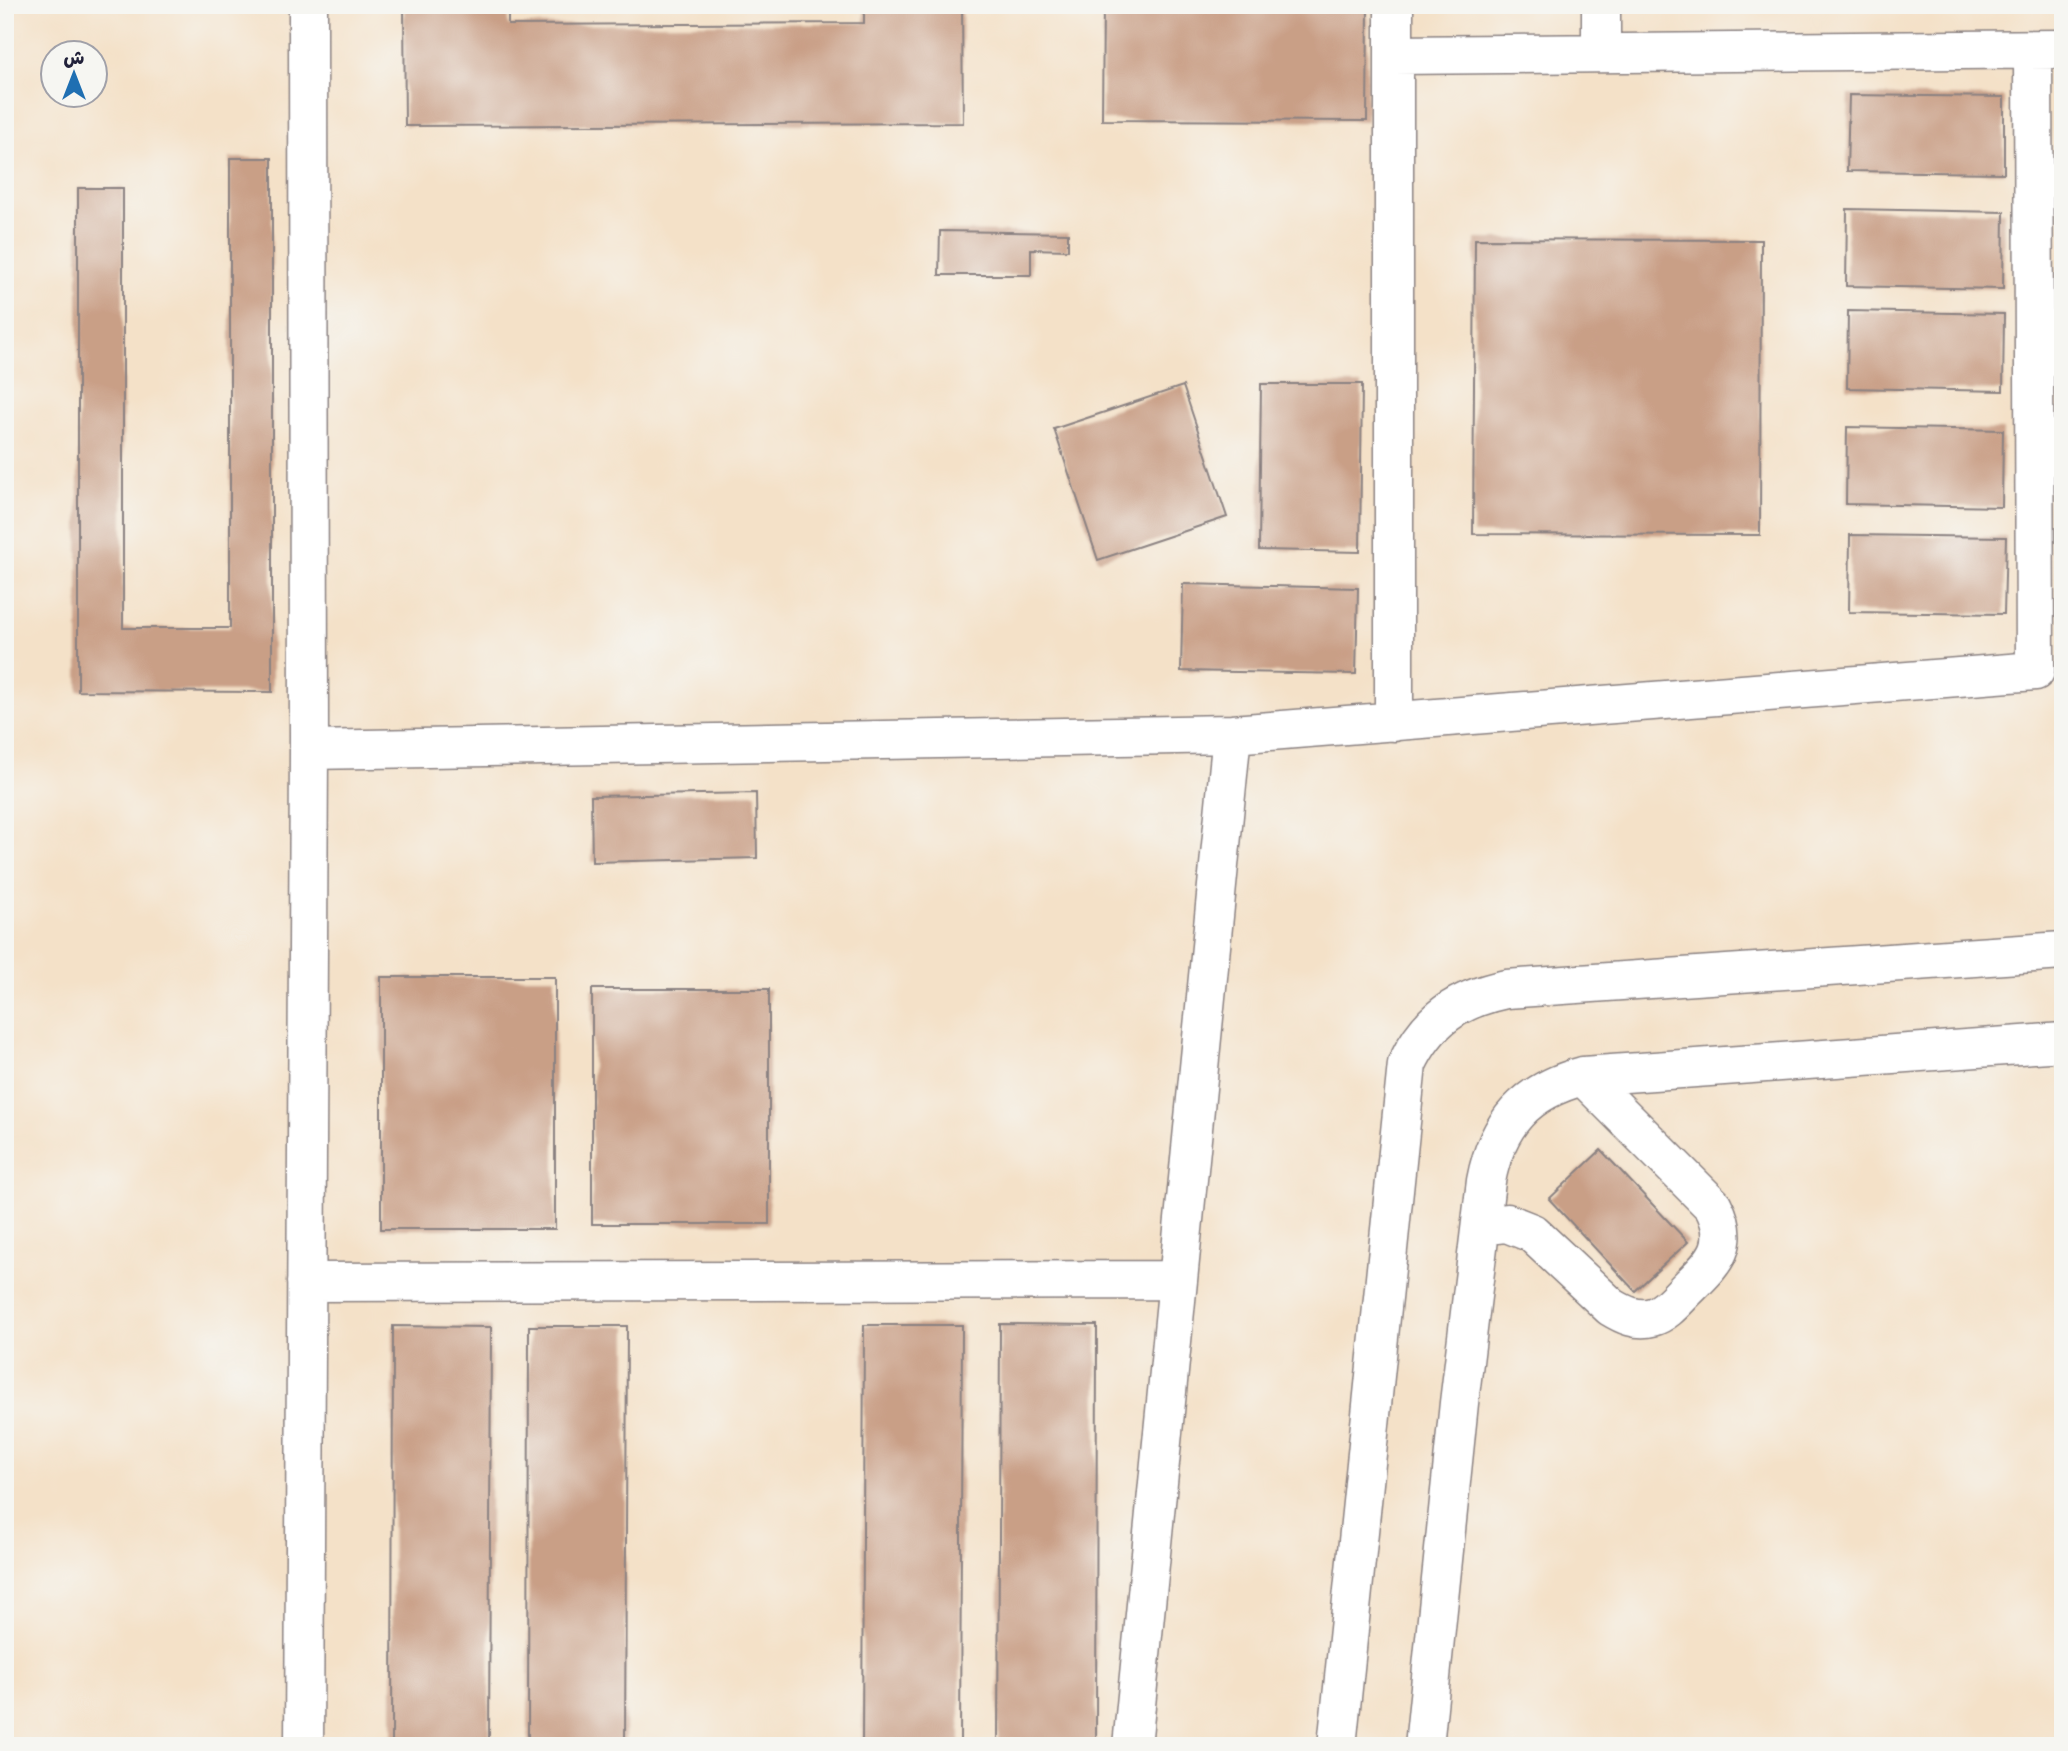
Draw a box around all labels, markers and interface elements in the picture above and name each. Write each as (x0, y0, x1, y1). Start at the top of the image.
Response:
north arrow (38, 38, 108, 108)
text: ش (64, 41, 85, 74)

